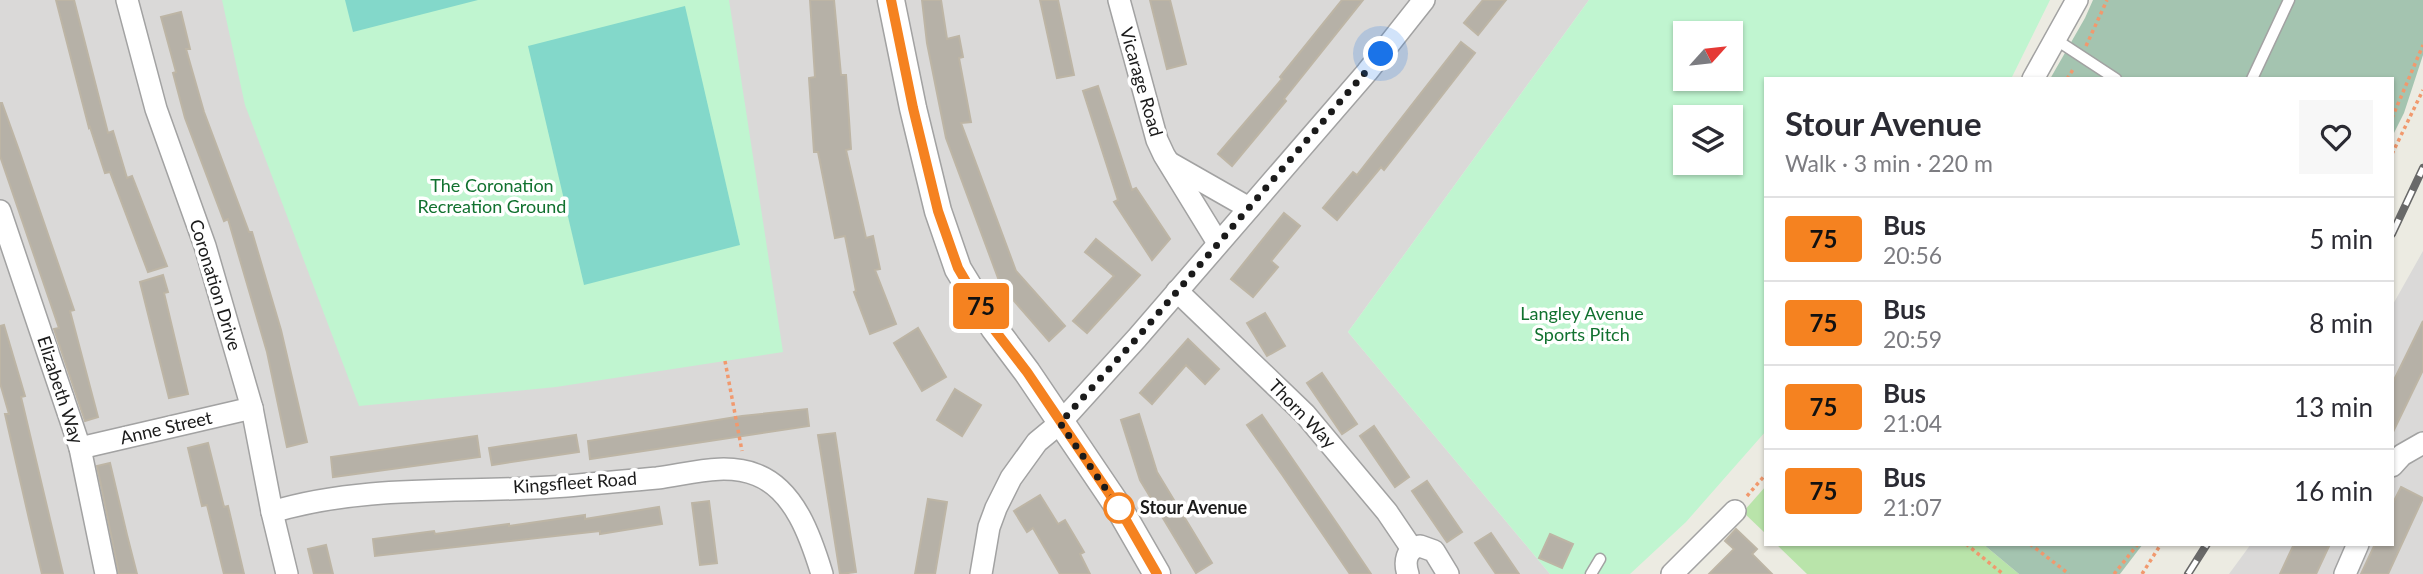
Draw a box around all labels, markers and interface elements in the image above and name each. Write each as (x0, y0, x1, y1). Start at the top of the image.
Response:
north arrow (1673, 21, 1743, 91)
map controls (1673, 21, 1743, 175)
street label: Vicarage Road (1116, 25, 1168, 139)
your location (1363, 36, 1398, 71)
button: heart (2299, 100, 2373, 174)
text: Stour Avenue (1785, 103, 1982, 143)
button: layers (1673, 105, 1743, 175)
text: Walk · 3 min · 220 m (1785, 149, 1993, 177)
park label: The Coronation Recreation Ground (418, 174, 566, 217)
text: Bus (1883, 209, 1926, 241)
street label: Coronation Drive (186, 216, 246, 353)
text: 5 min (2309, 223, 2373, 255)
text: 75 (1810, 224, 1837, 253)
text: 20:56 (1883, 241, 1942, 269)
line badge: 75 (950, 283, 1012, 329)
text: 75 (967, 291, 995, 320)
text: Bus (1883, 293, 1926, 325)
park label: Langley Avenue Sports Pitch (1520, 302, 1644, 345)
text: 8 min (2309, 307, 2373, 339)
text: 75 (1810, 308, 1837, 337)
text: 20:59 (1883, 325, 1942, 353)
street label: Elizabeth Way (33, 333, 89, 447)
street label: Thorn Way (1264, 374, 1341, 453)
text: Bus (1883, 377, 1926, 409)
text: 13 min (2294, 391, 2373, 423)
text: 75 (1810, 392, 1837, 421)
street label: Anne Street (118, 406, 214, 448)
text: 21:04 (1883, 409, 1942, 437)
text: Bus (1883, 461, 1926, 493)
street label: Kingsfleet Road (512, 467, 638, 497)
text: 16 min (2294, 475, 2373, 507)
text: 75 (1810, 476, 1837, 505)
marker: Stour Avenue (1104, 493, 1134, 523)
text: 21:07 (1883, 493, 1942, 521)
place label: Stour Avenue (1140, 496, 1248, 518)

